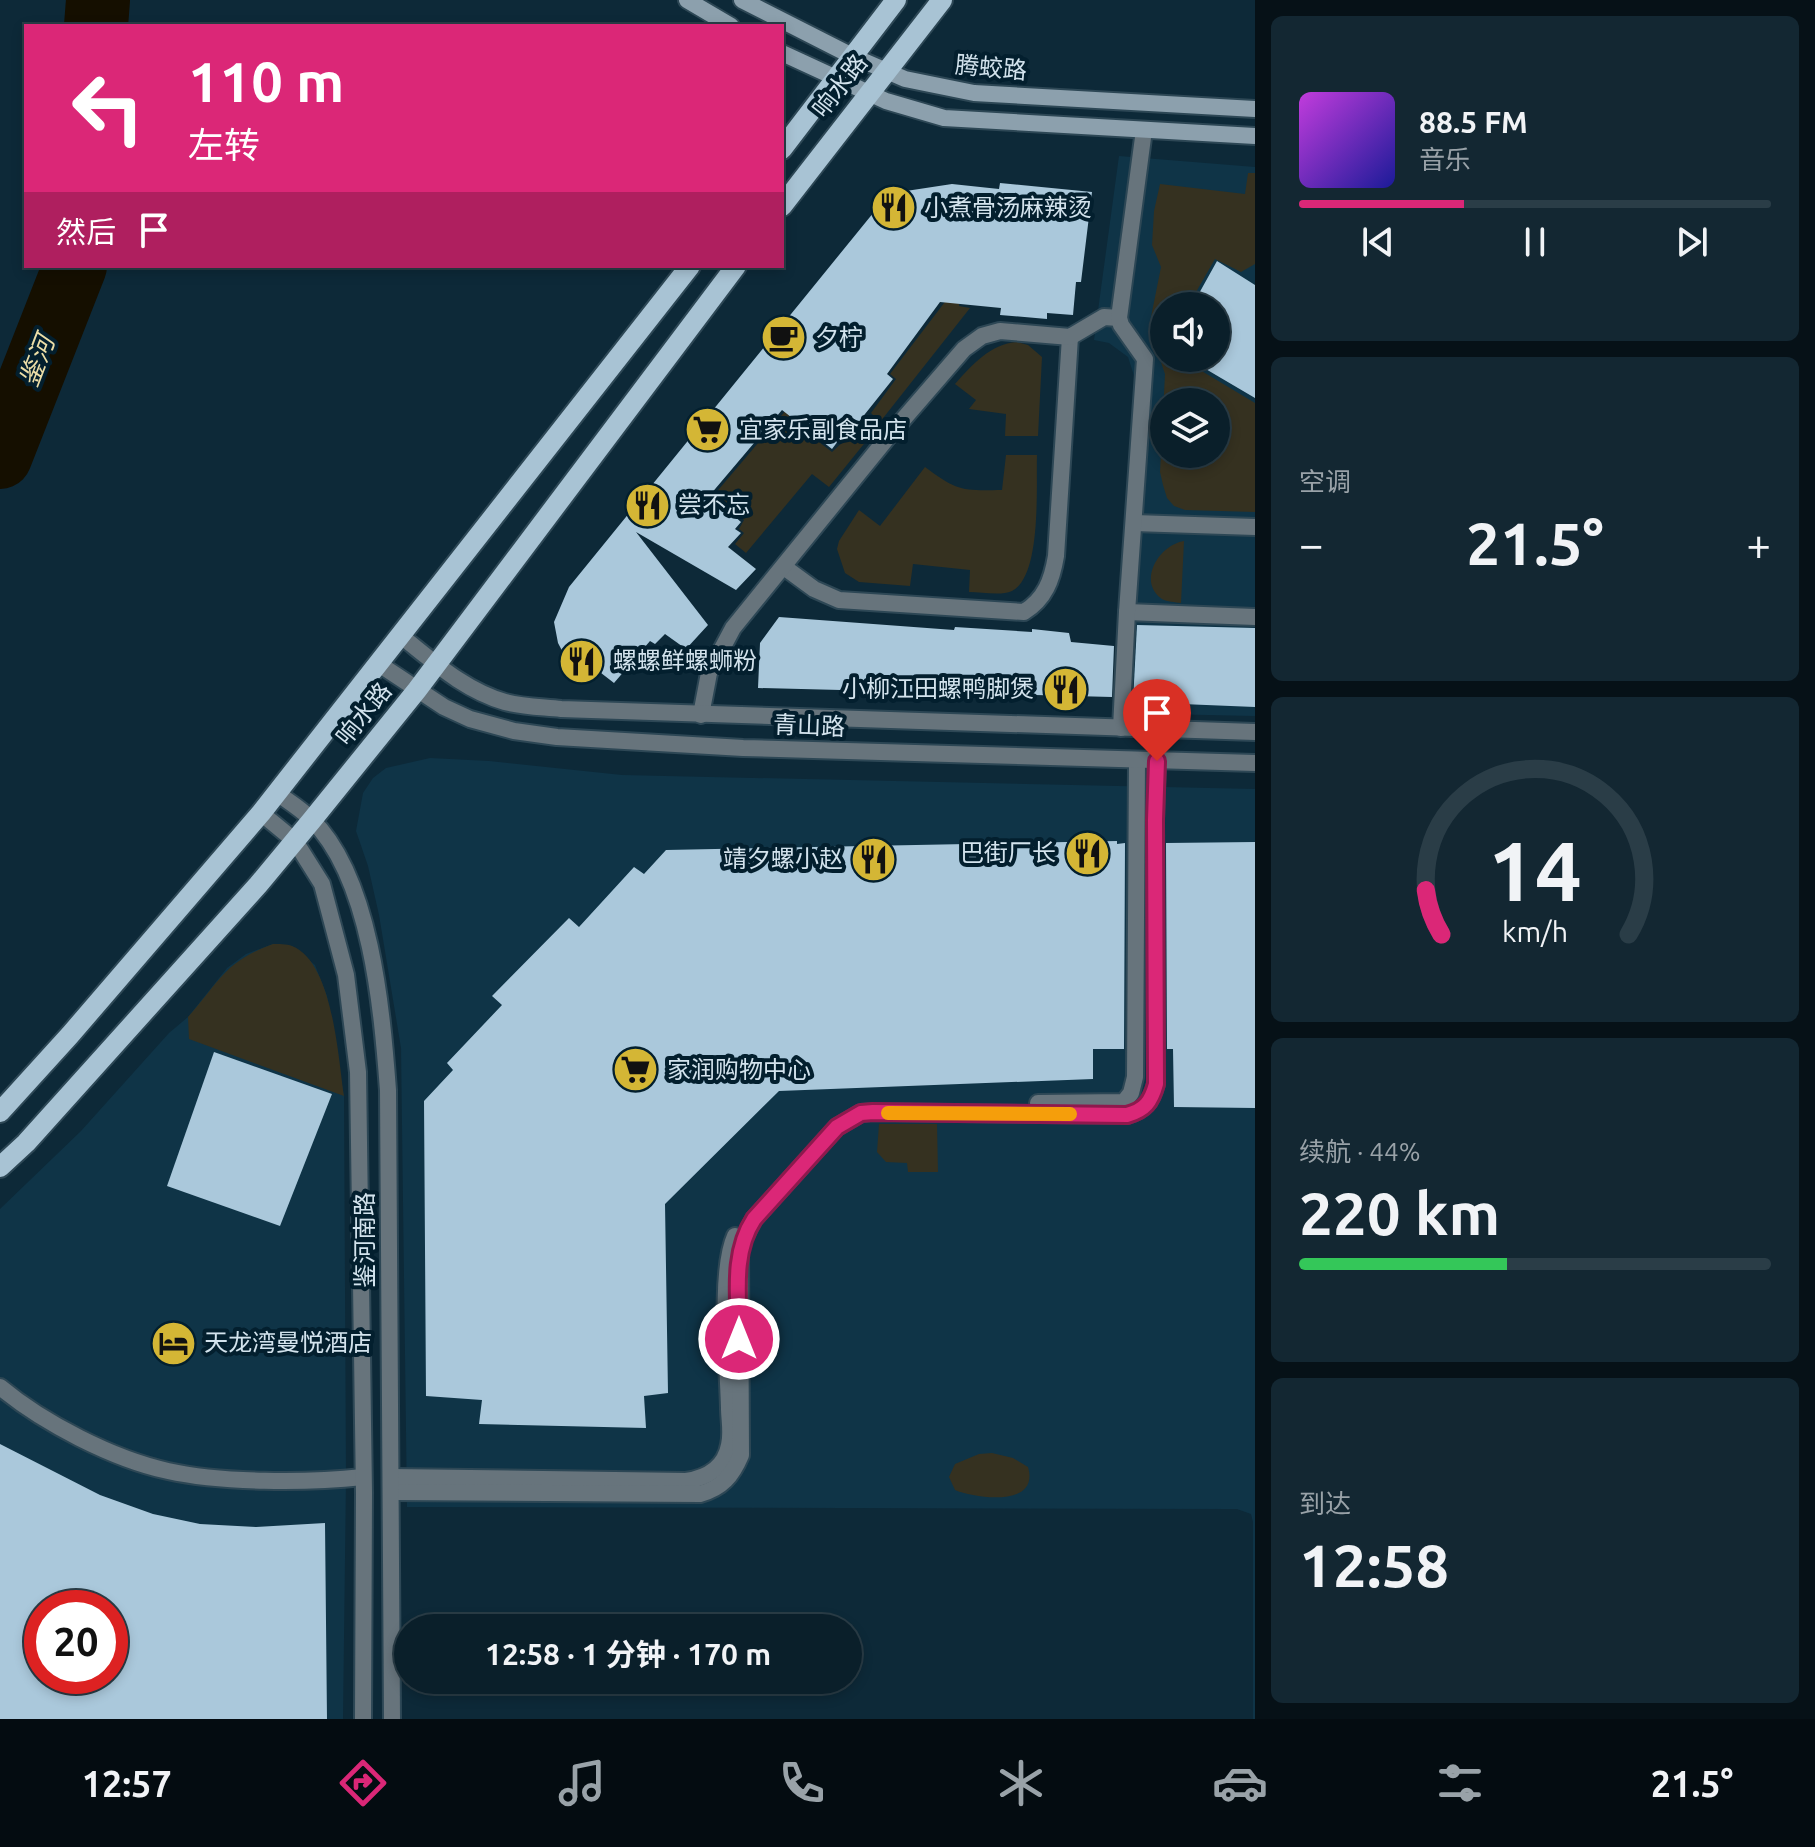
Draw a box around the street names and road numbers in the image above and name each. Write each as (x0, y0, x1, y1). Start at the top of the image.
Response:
street label: 响水路 (807, 49, 872, 122)
street label: 腾蛟路 (954, 51, 1028, 84)
street label: 响水路 (330, 677, 397, 750)
street label: 青山路 (773, 711, 845, 740)
street label: 鉴河南路 (351, 1192, 378, 1288)

